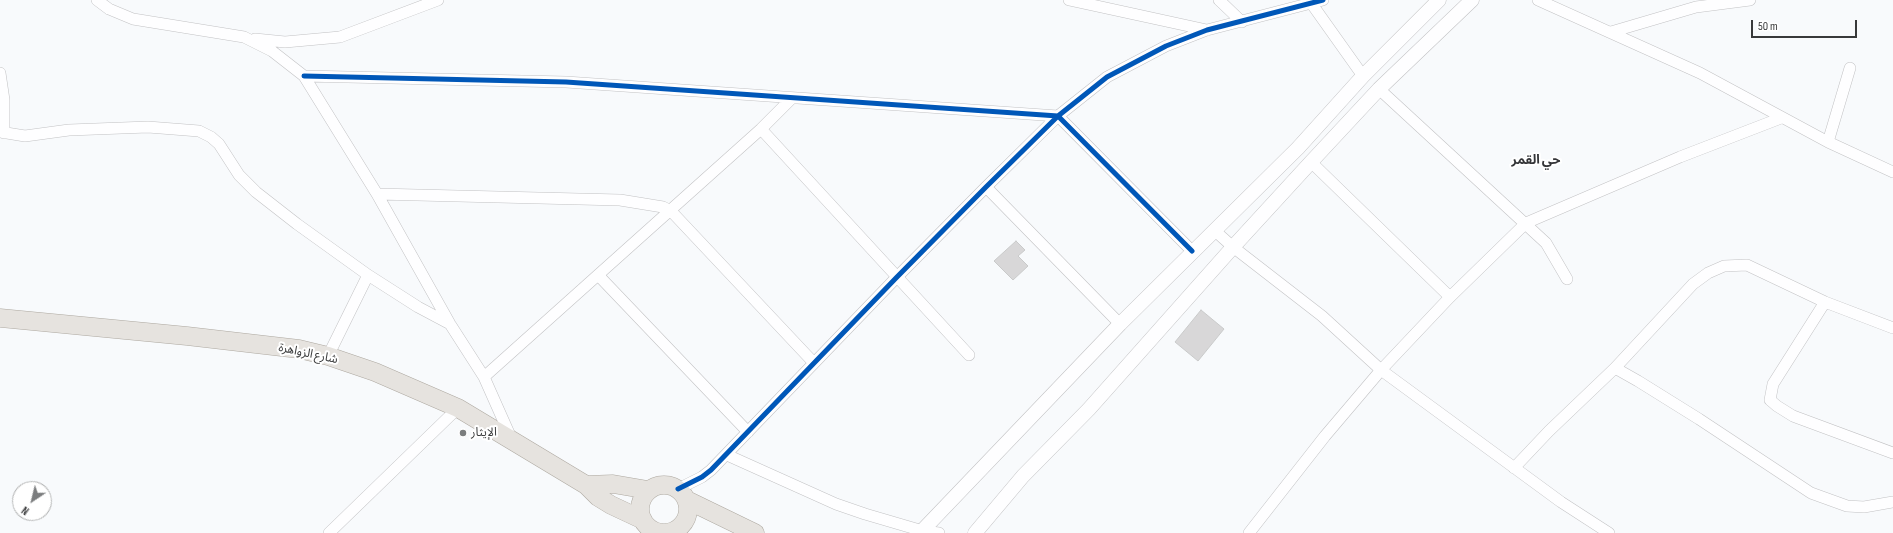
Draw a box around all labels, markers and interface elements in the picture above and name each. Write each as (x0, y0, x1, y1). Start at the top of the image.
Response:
scale bar (1753, 12, 1859, 38)
text: 50 m (1758, 19, 1778, 34)
district label: حي القمر (1512, 153, 1560, 169)
street label: شارع الزواهرة (277, 341, 339, 367)
place label: الإيثار (471, 426, 497, 440)
marker: الإيثار (458, 428, 468, 438)
north arrow (12, 481, 52, 521)
text: N (19, 503, 32, 517)

